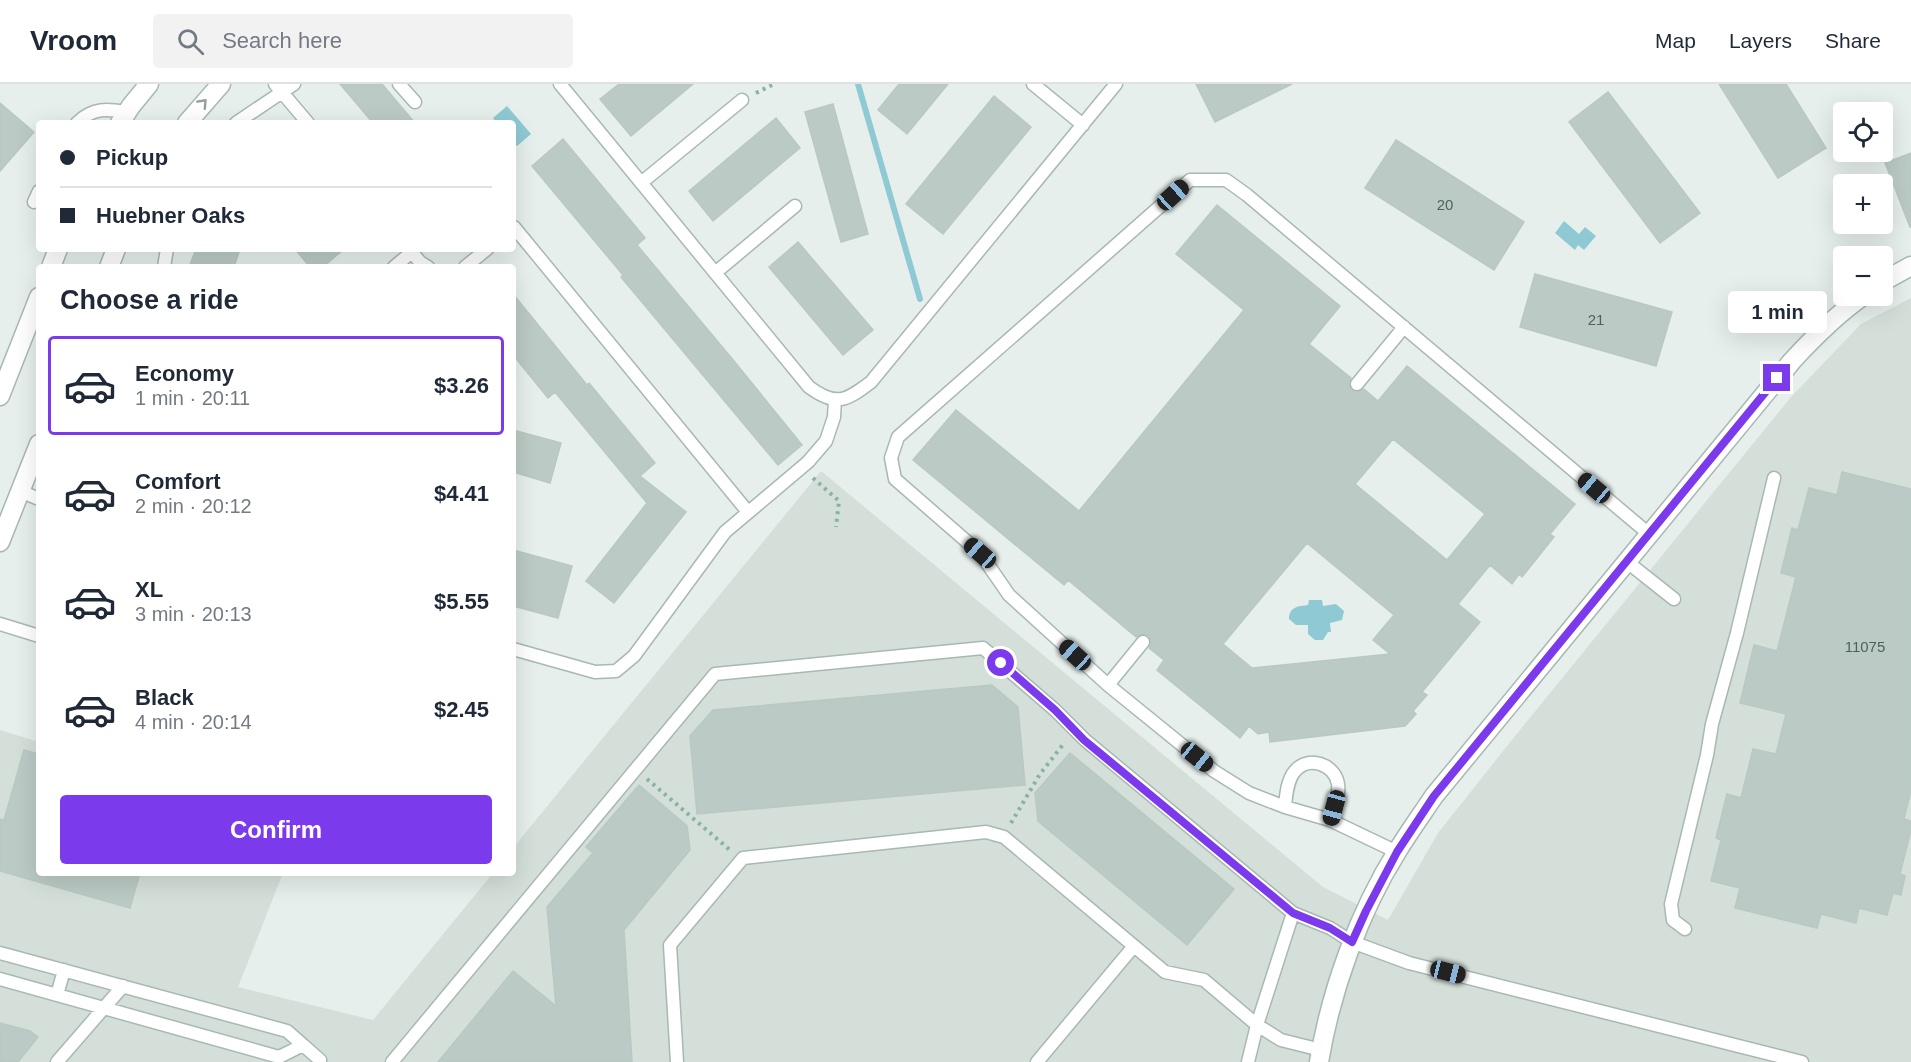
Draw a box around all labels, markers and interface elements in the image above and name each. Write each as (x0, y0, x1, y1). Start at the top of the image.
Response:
search box (153, 14, 573, 68)
text: Vroom (30, 25, 117, 56)
icon: search (174, 25, 207, 58)
text: Search here (222, 28, 342, 53)
text: Map (1655, 29, 1696, 52)
text: Layers (1729, 29, 1792, 52)
text: Share (1825, 29, 1881, 52)
one-way arrow (196, 99, 207, 110)
map controls (1833, 102, 1893, 306)
button: locate (1833, 102, 1893, 162)
text: Pickup (96, 145, 168, 170)
button: + (1833, 174, 1893, 234)
car (1154, 176, 1192, 214)
house number: 20 (1437, 196, 1453, 213)
text: Huebner Oaks (96, 203, 245, 228)
button: − (1833, 246, 1893, 306)
text: Choose a ride (60, 285, 239, 315)
callout: 1 min (1728, 291, 1826, 333)
text: 1 min (1751, 301, 1804, 323)
house number: 21 (1588, 311, 1604, 328)
icon: car (63, 359, 117, 413)
text: Economy (135, 361, 234, 386)
route end (1763, 364, 1790, 391)
text: $3.26 (434, 373, 489, 398)
text: 1 min · 20:11 (135, 387, 250, 409)
icon: car (63, 467, 117, 521)
text: Comfort (135, 469, 221, 494)
car (1574, 470, 1614, 506)
text: $4.41 (434, 481, 489, 506)
text: 2 min · 20:12 (135, 495, 252, 517)
car (961, 534, 999, 572)
icon: car (63, 575, 117, 629)
text: XL (135, 577, 163, 602)
text: $5.55 (434, 589, 489, 614)
text: 3 min · 20:13 (135, 603, 252, 625)
car (1056, 636, 1094, 674)
house number: 11075 (1845, 638, 1885, 655)
route start (987, 649, 1014, 676)
icon: car (63, 683, 117, 737)
text: Black (135, 685, 194, 710)
text: $2.45 (434, 697, 489, 722)
text: 4 min · 20:14 (135, 711, 252, 733)
car (1177, 739, 1217, 775)
car (1321, 788, 1347, 828)
button: Confirm (60, 795, 492, 864)
car (1428, 959, 1468, 985)

